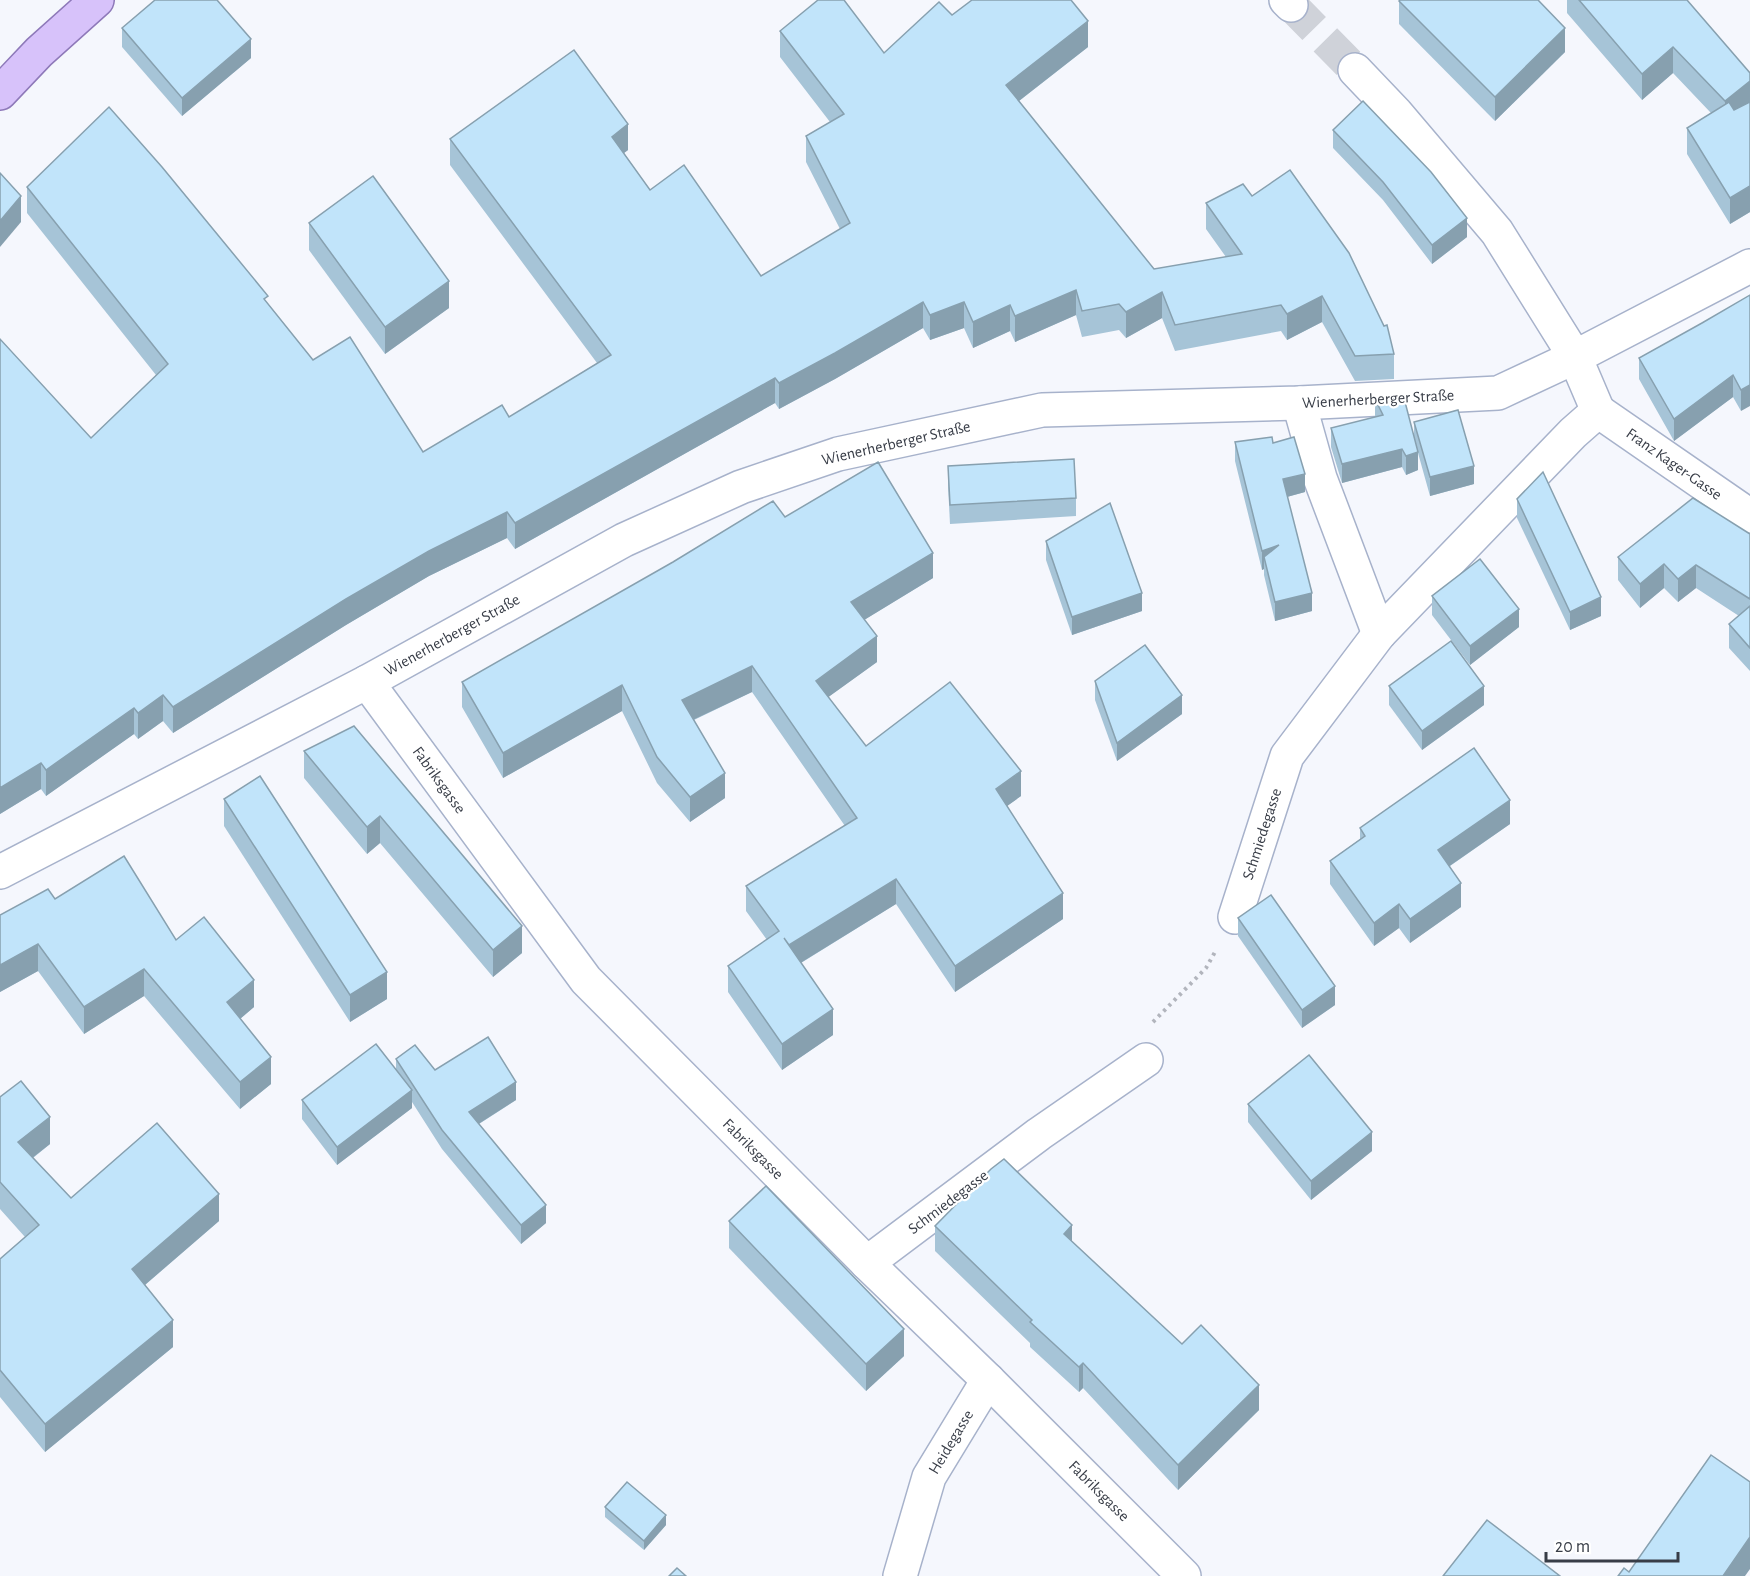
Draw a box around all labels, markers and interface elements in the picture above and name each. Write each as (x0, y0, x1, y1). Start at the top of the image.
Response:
street label: Wienerherberger Straße (1302, 387, 1454, 411)
street label: Wienerherberger Straße (820, 418, 972, 468)
street label: Franz Kager-Gasse (1623, 425, 1725, 503)
street label: Wienerherberger Straße (382, 591, 522, 679)
street label: Fabriksgasse (409, 744, 469, 816)
street label: Schmiedegasse (1240, 786, 1284, 882)
street label: Fabriksgasse (720, 1116, 786, 1182)
street label: Schmiedegasse (905, 1167, 991, 1237)
street label: Heidegasse (926, 1407, 976, 1477)
street label: Fabriksgasse (1066, 1458, 1132, 1524)
scale bar (1546, 1525, 1678, 1563)
text: 20 m (1555, 1538, 1590, 1556)

